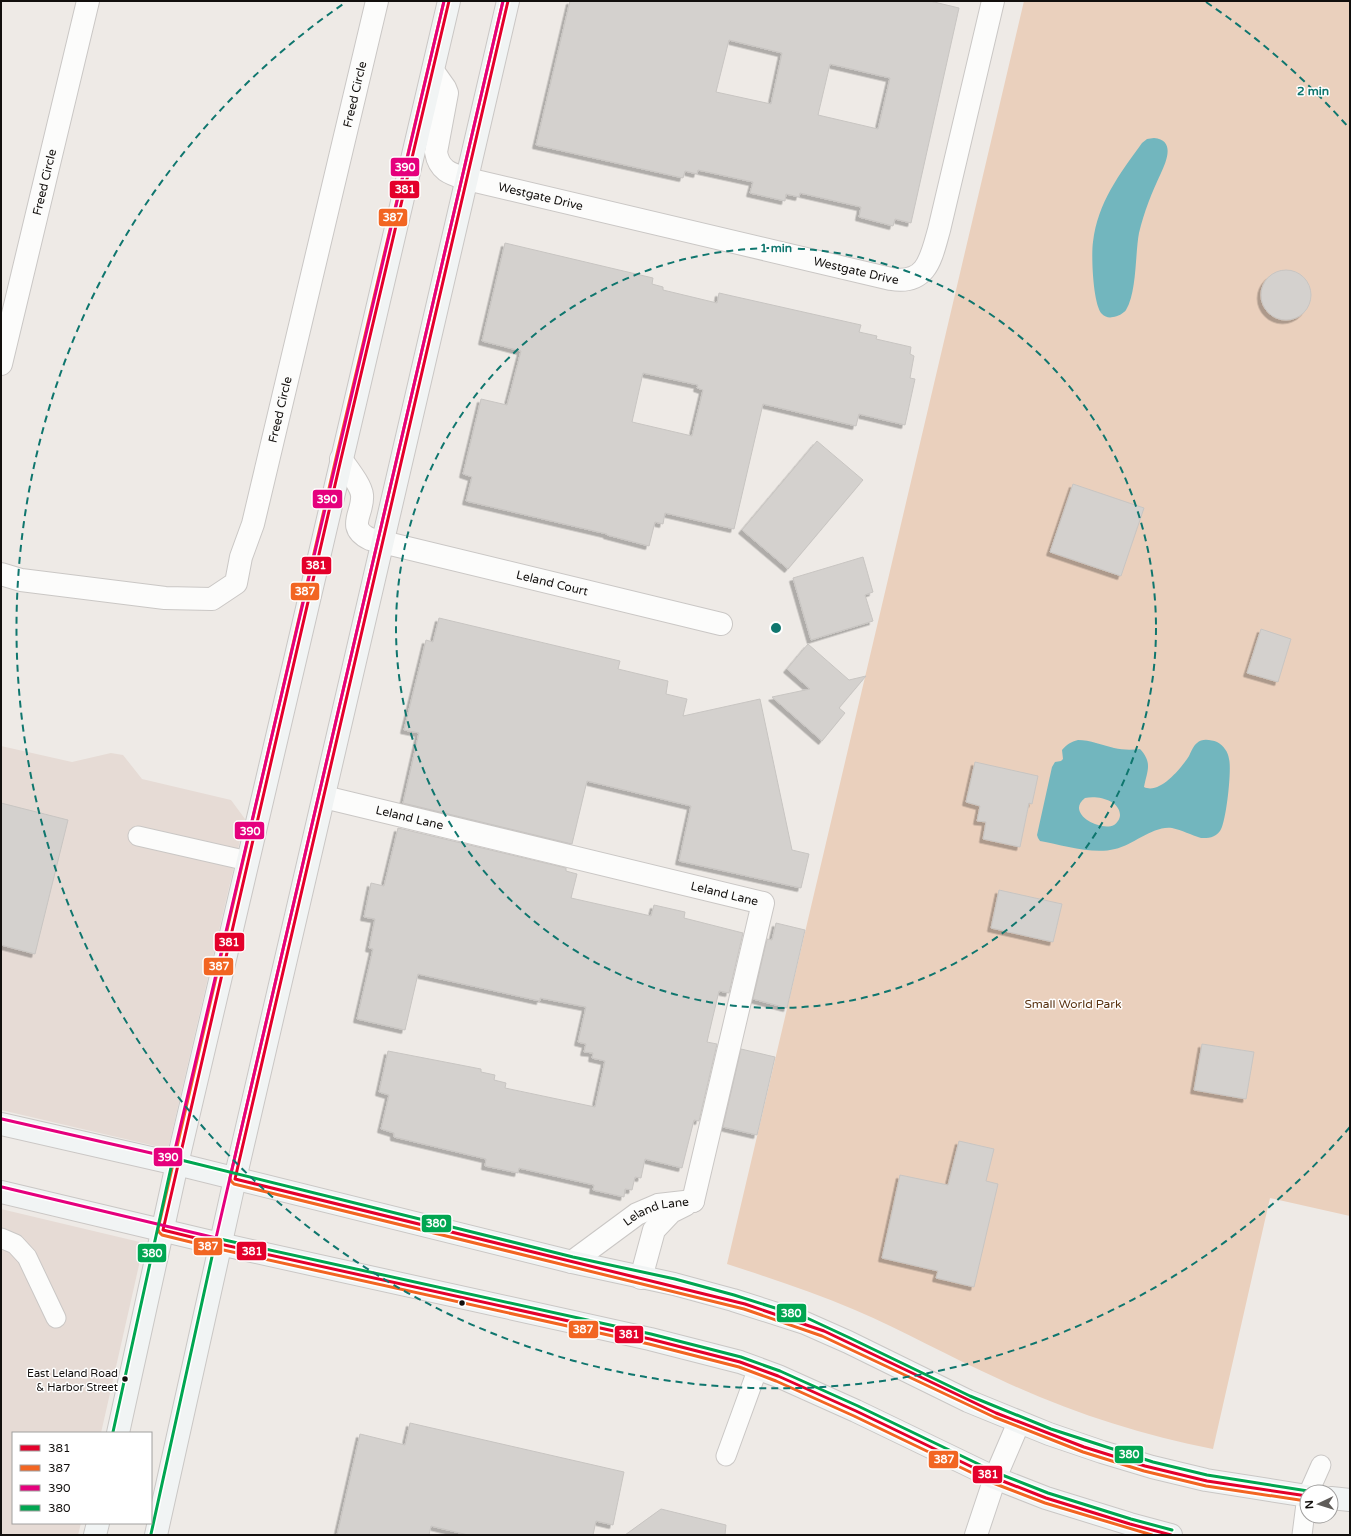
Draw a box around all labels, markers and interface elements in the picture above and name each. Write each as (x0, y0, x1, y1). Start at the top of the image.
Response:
street label: Freed Circle (340, 60, 370, 129)
text: 2 min (1297, 84, 1329, 98)
street label: Freed Circle (30, 147, 59, 217)
line badge: 390 (390, 157, 420, 177)
text: 390 (395, 161, 415, 174)
line badge: 381 (389, 180, 420, 199)
street label: Westgate Drive (497, 180, 585, 213)
text: 381 (395, 183, 415, 196)
line badge: 387 (378, 208, 408, 227)
text: 387 (383, 211, 403, 224)
text: 1 min (760, 241, 792, 255)
street label: Westgate Drive (812, 254, 900, 287)
street label: Freed Circle (266, 375, 295, 444)
line badge: 390 (312, 489, 343, 509)
text: 390 (317, 493, 337, 506)
line badge: 381 (301, 556, 332, 575)
text: 381 (306, 559, 326, 572)
street label: Leland Court (515, 568, 590, 599)
line badge: 387 (290, 582, 320, 601)
text: 387 (295, 585, 315, 598)
centre of rings (769, 621, 783, 635)
street label: Leland Lane (374, 803, 445, 833)
line badge: 390 (234, 821, 265, 840)
text: 390 (240, 825, 260, 838)
street label: Leland Lane (689, 879, 760, 909)
line badge: 381 (214, 932, 245, 952)
text: 381 (219, 936, 239, 949)
line badge: 387 (203, 957, 234, 976)
text: 387 (209, 960, 229, 973)
park label: Small World Park (1025, 997, 1122, 1011)
line badge: 390 (153, 1147, 183, 1167)
text: 390 (158, 1151, 178, 1164)
street label: Leland Lane (620, 1195, 690, 1229)
line badge: 380 (421, 1214, 452, 1233)
text: 380 (426, 1217, 446, 1230)
line badge: 387 (193, 1237, 223, 1256)
text: 387 (198, 1240, 218, 1253)
line badge: 381 (236, 1241, 267, 1261)
line badge: 380 (137, 1243, 167, 1263)
text: 381 (242, 1245, 262, 1258)
text: 380 (142, 1247, 162, 1260)
unlabelled marker (457, 1298, 467, 1308)
line badge: 380 (776, 1303, 807, 1323)
text: 380 (781, 1307, 801, 1320)
line badge: 387 (568, 1320, 599, 1339)
text: 387 (573, 1323, 593, 1336)
line badge: 381 (614, 1325, 644, 1344)
text: 381 (619, 1328, 639, 1341)
place label: East Leland Road & Harbor Street (27, 1367, 118, 1394)
marker: East Leland Road & Harbor Street (120, 1374, 130, 1384)
legend (12, 1432, 152, 1524)
text: 381 (48, 1441, 71, 1455)
line badge: 380 (1114, 1445, 1144, 1464)
text: 380 (1119, 1448, 1139, 1461)
line badge: 387 (928, 1450, 959, 1469)
text: 387 (934, 1453, 954, 1466)
text: 387 (48, 1461, 71, 1475)
line badge: 381 (972, 1465, 1003, 1484)
text: 381 (978, 1468, 998, 1481)
text: 390 (48, 1481, 71, 1495)
north arrow (1299, 1484, 1339, 1524)
text: N (1303, 1500, 1316, 1510)
text: 380 (48, 1501, 71, 1515)

